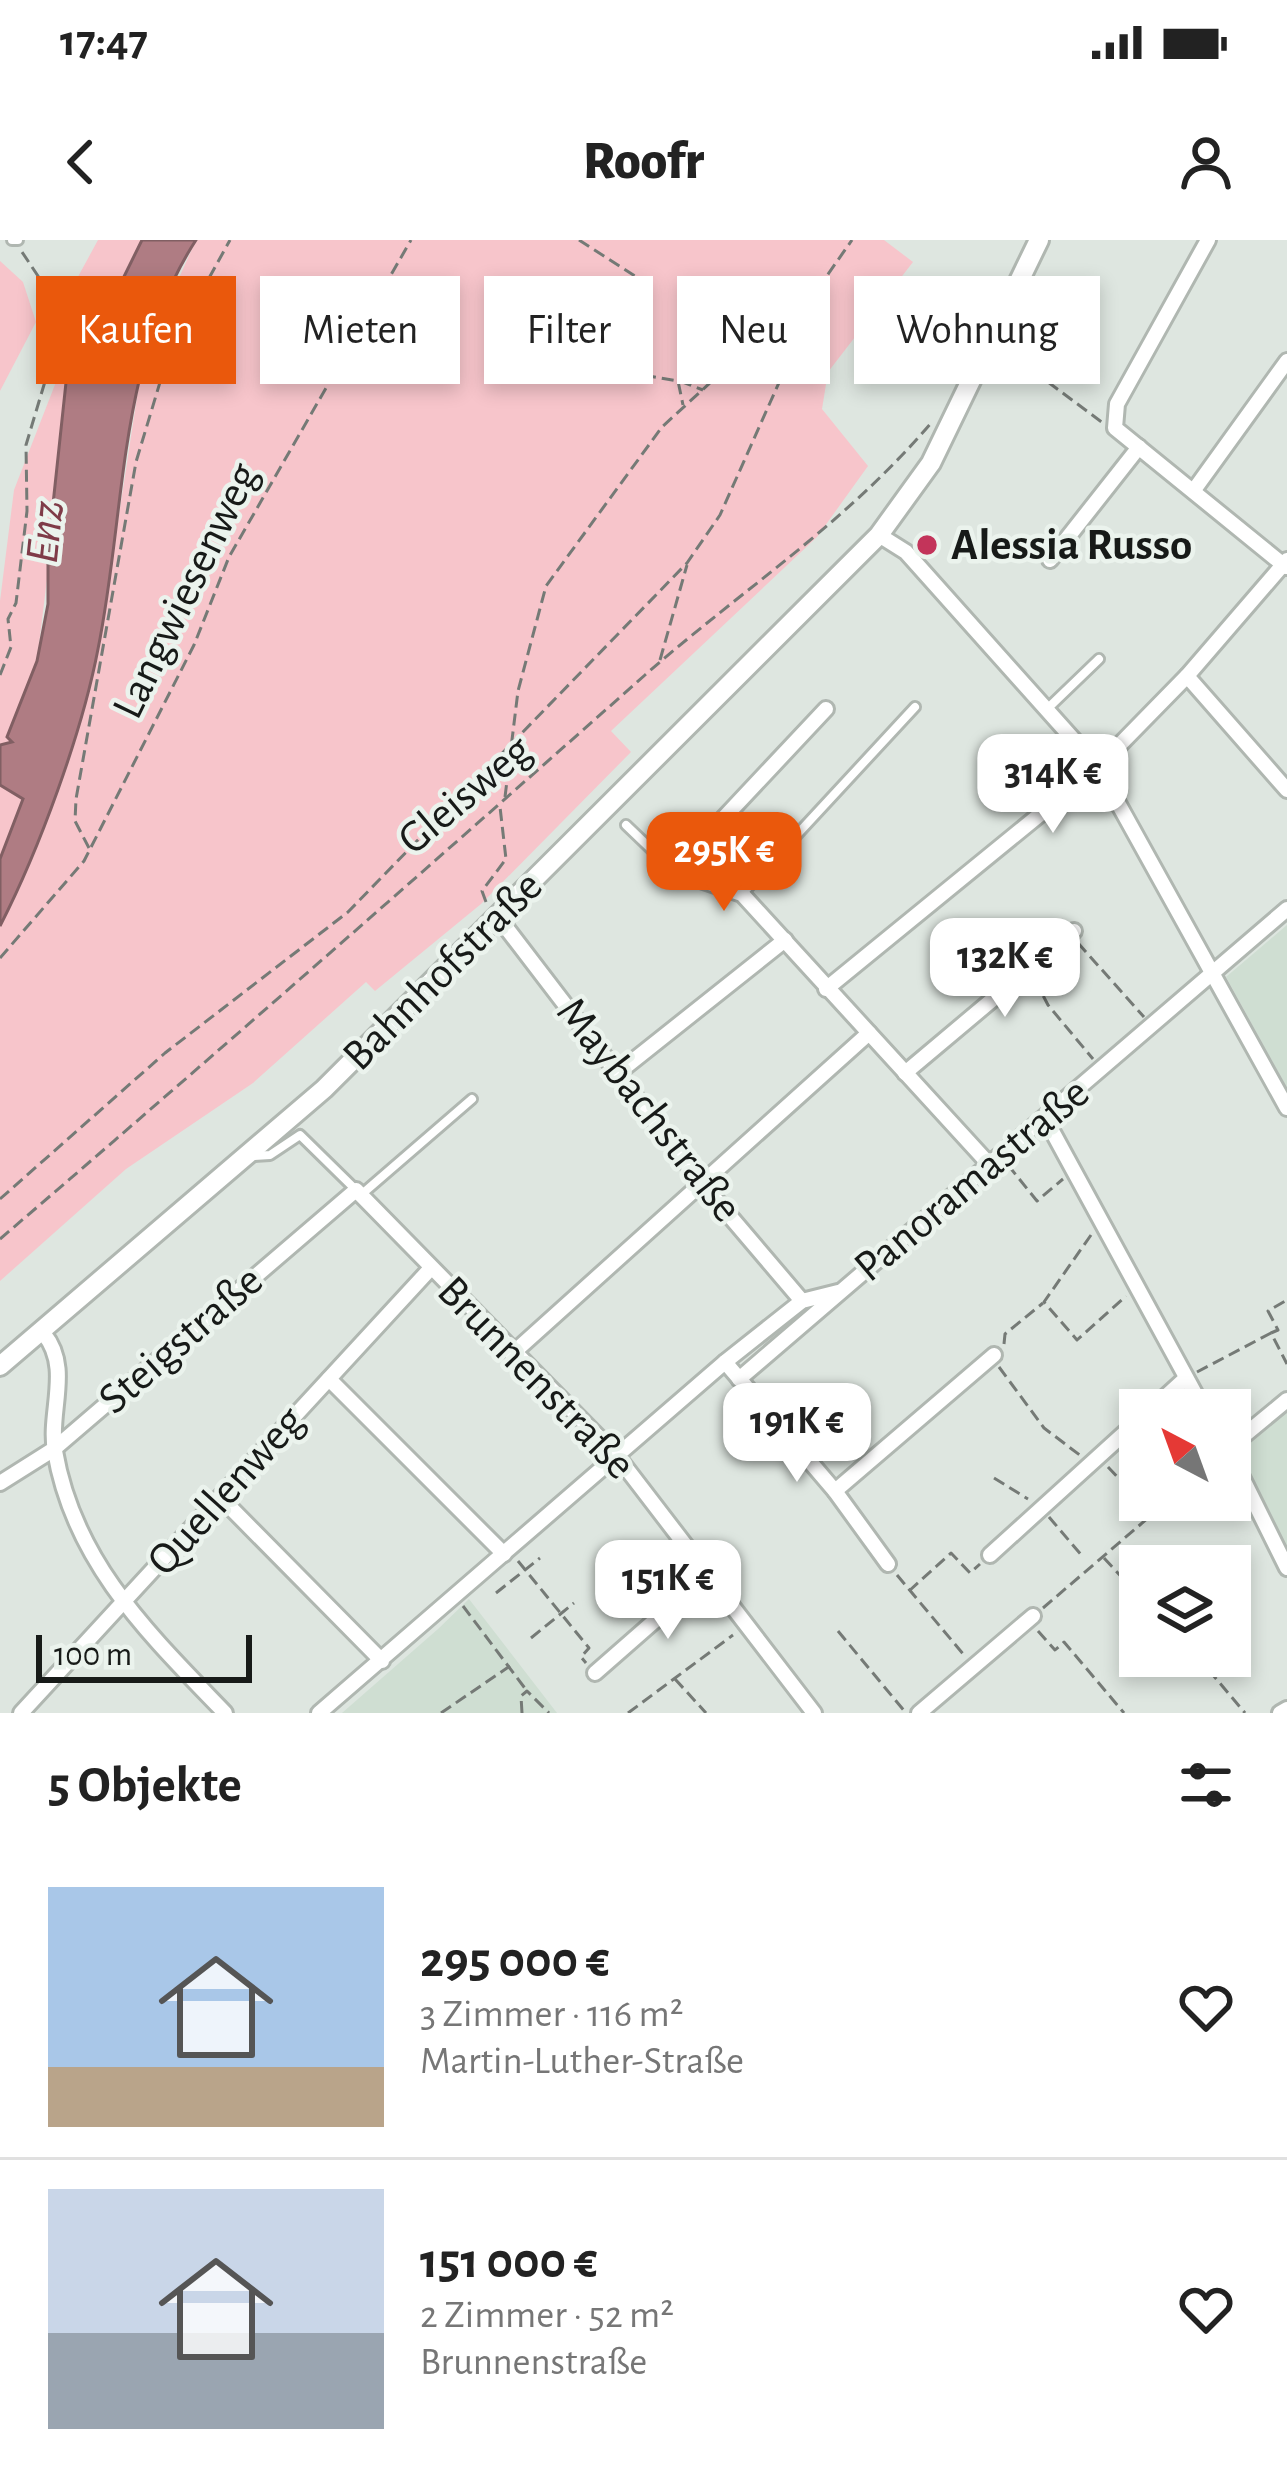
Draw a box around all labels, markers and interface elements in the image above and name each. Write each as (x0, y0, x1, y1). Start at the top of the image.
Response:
text: 17:47 (60, 19, 148, 64)
icon: back (48, 129, 114, 195)
icon: person (1173, 129, 1239, 195)
text: Roofr (583, 135, 704, 189)
chip: Kaufen (36, 276, 236, 384)
chip: Mieten (260, 276, 460, 384)
chip: Filter (484, 276, 653, 384)
chip: Neu (677, 276, 830, 384)
chip: Wohnung (854, 276, 1100, 384)
street label: Langwiesenweg (105, 456, 267, 726)
water label: Enz (19, 498, 73, 566)
place label: Alessia Russo (951, 523, 1192, 568)
marker: Alessia Russo (914, 532, 940, 558)
street label: Gleisweg (390, 727, 540, 863)
pin: 314K € (955, 734, 1151, 836)
text: 314K € (1004, 753, 1102, 792)
pin: 295K € (626, 812, 822, 914)
text: 295K € (674, 831, 774, 870)
street label: Bahnhofstraße (335, 863, 551, 1079)
pin: 132K € (907, 918, 1103, 1020)
text: 132K € (957, 937, 1053, 976)
street label: Maybachstraße (548, 990, 750, 1230)
street label: Panoramastraße (846, 1069, 1098, 1291)
street label: Steigstraße (91, 1257, 271, 1423)
street label: Brunnenstraße (429, 1268, 643, 1488)
pin: 191K € (699, 1383, 895, 1485)
north arrow (1119, 1389, 1251, 1521)
map controls (1119, 1389, 1251, 1677)
street label: Quellenweg (139, 1398, 313, 1584)
text: 191K € (750, 1402, 844, 1441)
pin: 151K € (570, 1540, 766, 1642)
button: layers (1119, 1545, 1251, 1677)
text: 151K € (622, 1559, 714, 1598)
scale bar (36, 1629, 252, 1682)
text: 100 m (54, 1639, 132, 1672)
icon: filters (1173, 1752, 1239, 1818)
text: 5 Objekte (48, 1760, 242, 1811)
icon: home (144, 1935, 288, 2079)
text: 295 000 € (420, 1935, 610, 1986)
icon: heart (1173, 1974, 1239, 2040)
text: 3 Zimmer · 116 m² (420, 1995, 683, 2034)
text: Martin-Luther-Straße (420, 2042, 744, 2081)
text: 151 000 € (420, 2236, 598, 2287)
icon: home (144, 2237, 288, 2381)
icon: heart (1173, 2276, 1239, 2342)
text: 2 Zimmer · 52 m² (420, 2296, 674, 2335)
text: Brunnenstraße (420, 2343, 647, 2382)

